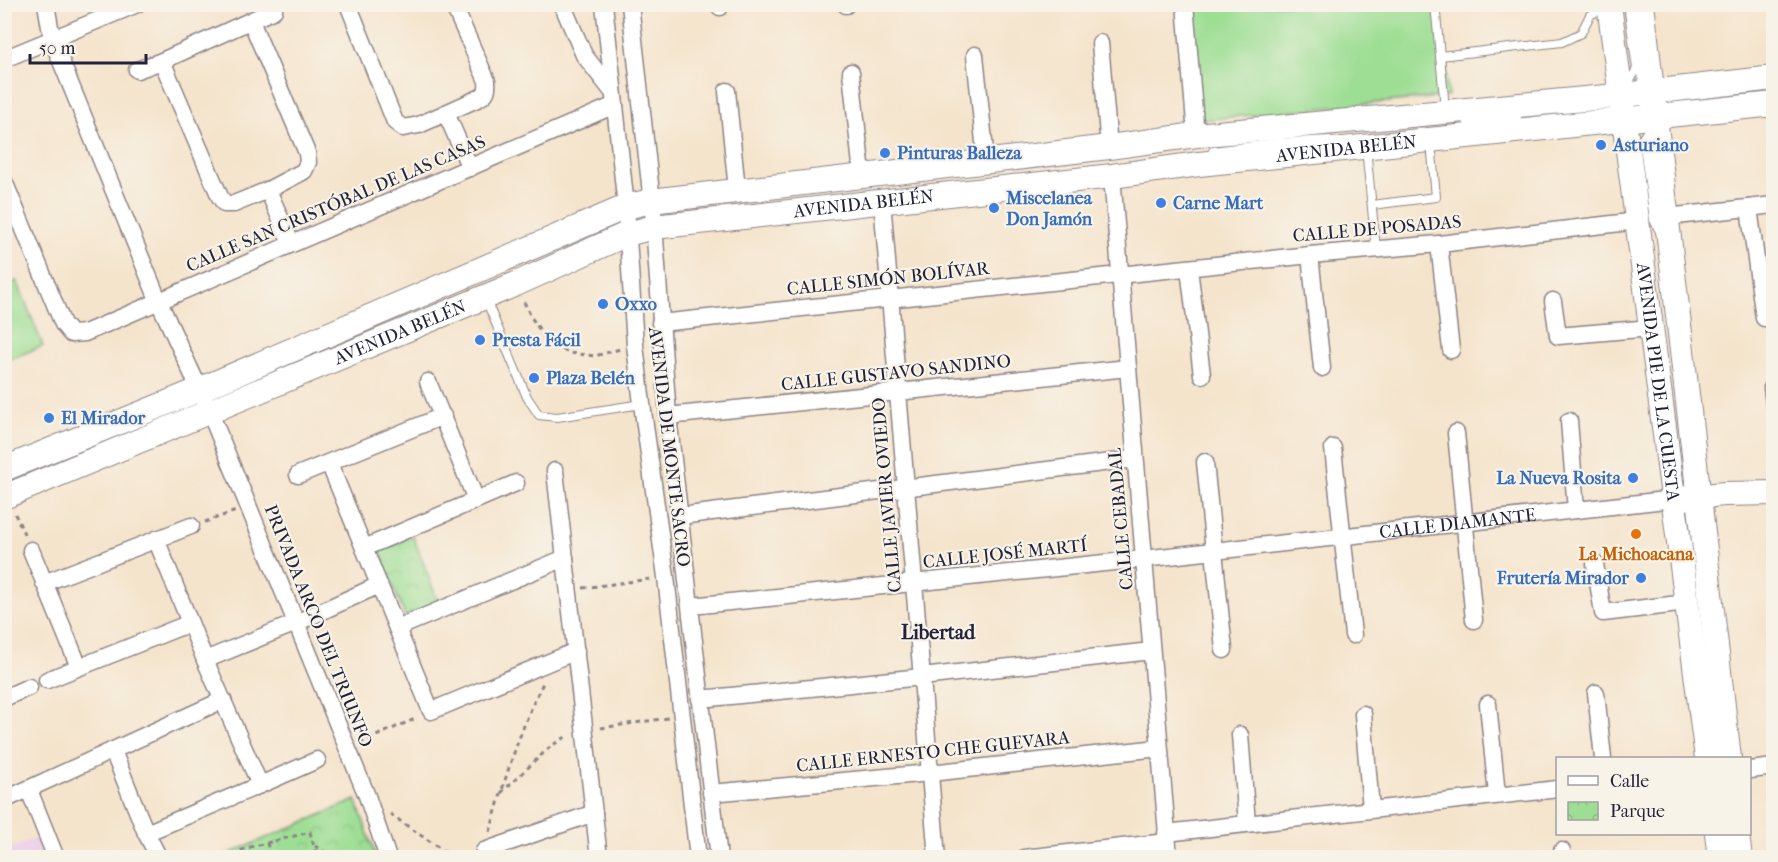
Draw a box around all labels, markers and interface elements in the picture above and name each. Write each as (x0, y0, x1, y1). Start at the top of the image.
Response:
scale bar (30, 27, 146, 65)
text: 50 m (39, 38, 76, 59)
street label: CALLE SAN CRISTÓBAL DE LAS CASAS (182, 129, 489, 277)
street label: AVENIDA BELÉN (1274, 131, 1418, 166)
place label: Asturiano (1612, 135, 1689, 156)
marker: Asturiano (1594, 138, 1608, 152)
place label: Pinturas Balleza (897, 143, 1022, 164)
marker: Pinturas Balleza (878, 146, 892, 160)
street label: AVENIDA BELÉN (791, 185, 935, 222)
place label: Miscelanea Don Jamón (1005, 188, 1093, 230)
place label: Carne Mart (1173, 193, 1264, 214)
marker: Carne Mart (1154, 196, 1168, 210)
marker: Miscelanea Don Jamón (987, 201, 1001, 215)
street label: CALLE DE POSADAS (1292, 211, 1462, 247)
street label: CALLE SIMÓN BOLÍVAR (786, 256, 991, 300)
street label: AVENIDA PIE DE LA CUESTA (1632, 260, 1684, 503)
place label: Oxxo (615, 294, 657, 315)
street label: AVENIDA BELÉN (330, 295, 470, 369)
marker: Oxxo (596, 297, 610, 311)
street label: AVENIDA DE MONTE SACRO (644, 325, 694, 568)
place label: Presta Fácil (492, 330, 582, 351)
marker: Presta Fácil (473, 333, 487, 347)
street label: CALLE GUSTAVO SANDINO (780, 350, 1012, 396)
place label: Plaza Belén (546, 368, 636, 389)
marker: Plaza Belén (527, 371, 541, 385)
street label: CALLE JAVIER OVIEDO (868, 397, 906, 593)
place label: El Mirador (61, 408, 145, 429)
marker: El Mirador (42, 411, 56, 425)
street label: CALLE CEBADAL (1104, 447, 1138, 591)
place label: La Nueva Rosita (1496, 468, 1622, 489)
marker: La Nueva Rosita (1626, 471, 1640, 485)
street label: PRIVADA ARCO DEL TRIUNFO (260, 502, 376, 750)
street label: CALLE DIAMANTE (1378, 504, 1537, 543)
marker: La Michoacana (1629, 527, 1643, 541)
street label: CALLE JOSÉ MARTÍ (922, 534, 1089, 573)
place label: La Michoacana (1578, 544, 1694, 565)
place label: Frutería Mirador (1496, 568, 1629, 589)
marker: Frutería Mirador (1634, 571, 1648, 585)
district label: Libertad (901, 621, 976, 644)
street label: CALLE ERNESTO CHE GUEVARA (795, 727, 1071, 777)
legend (1556, 757, 1751, 835)
text: Calle (1610, 771, 1649, 792)
text: Parque (1610, 801, 1665, 822)

